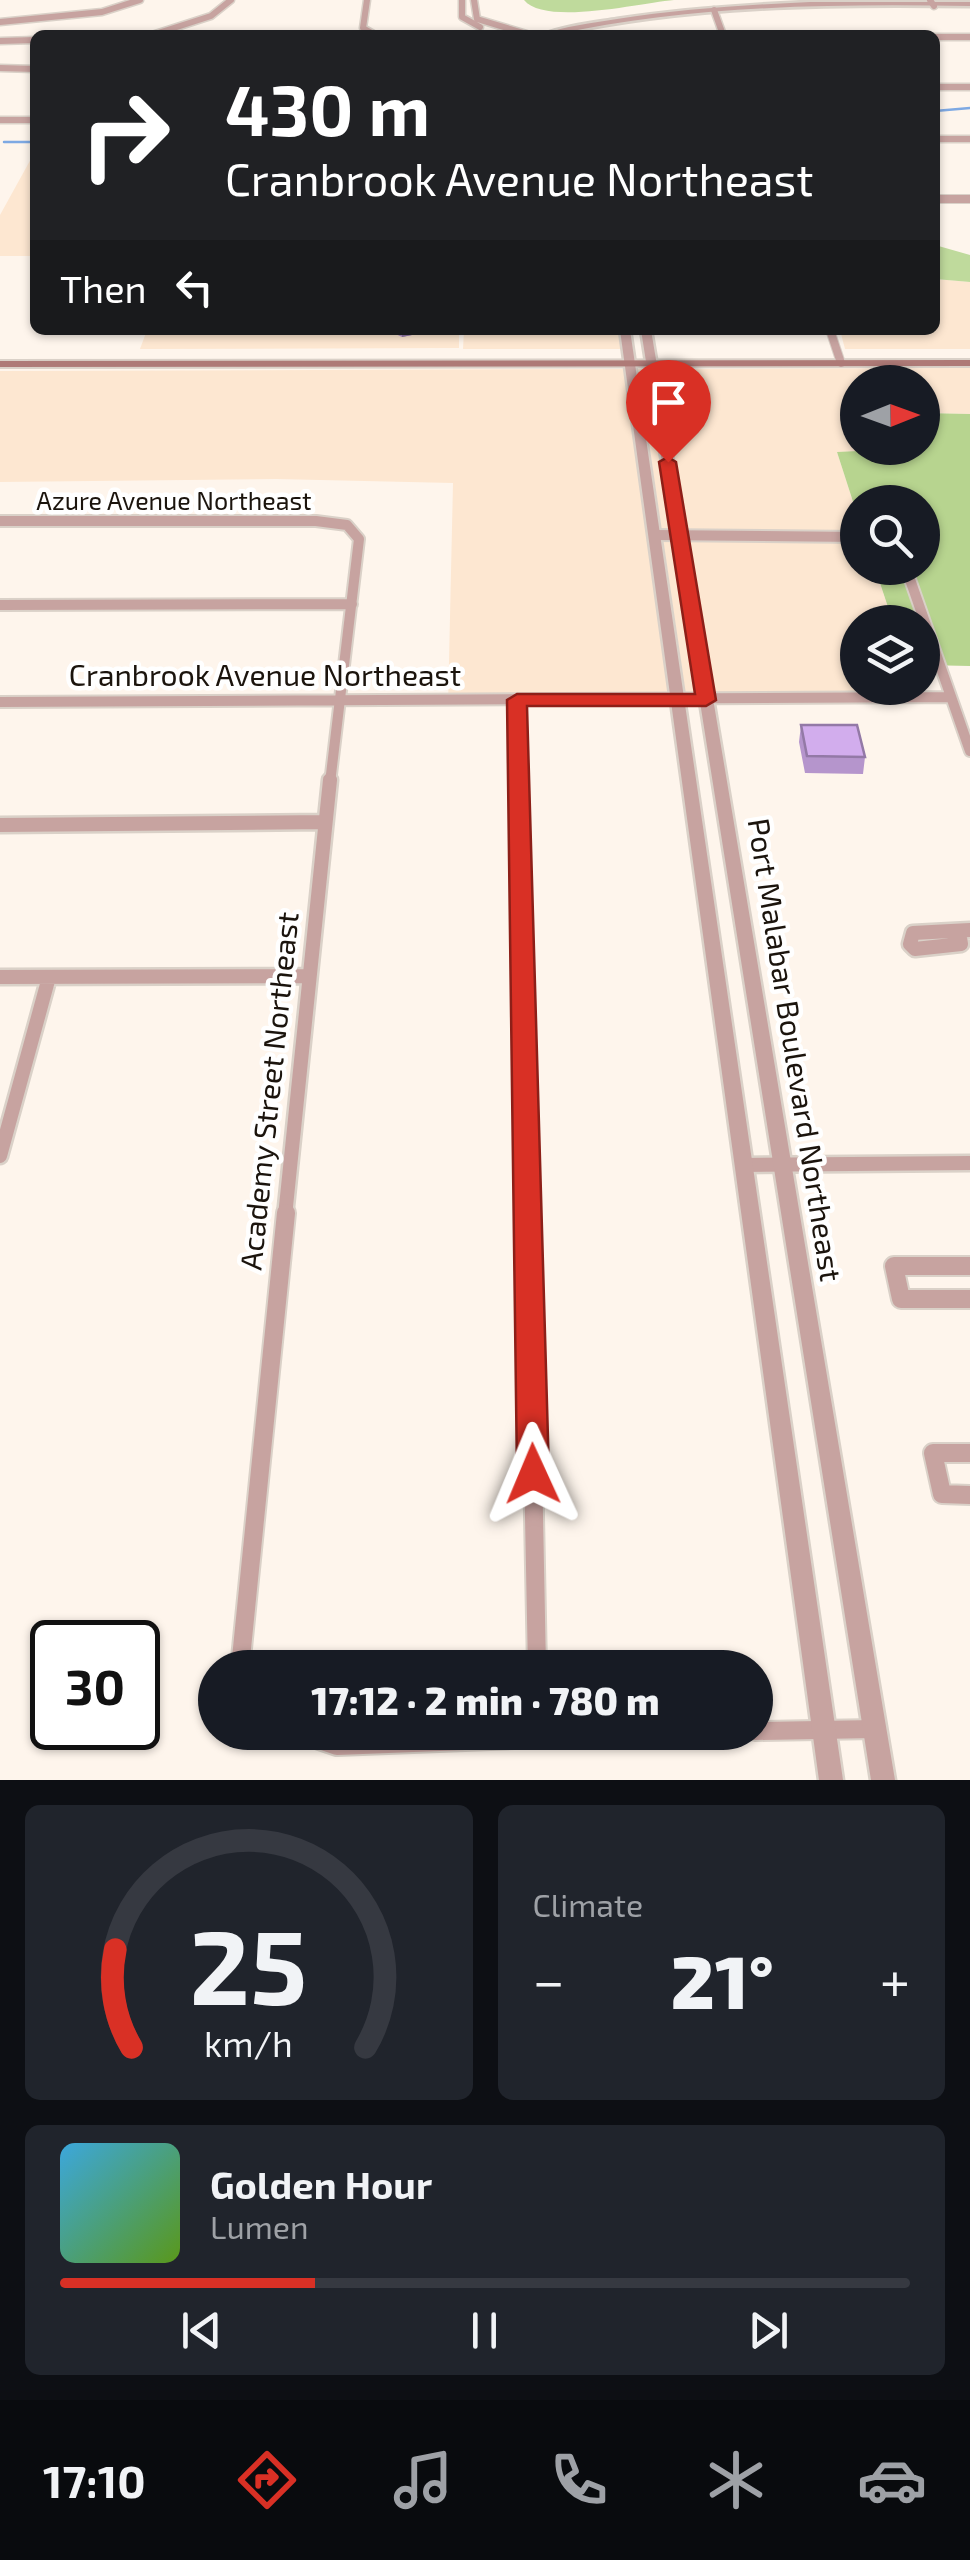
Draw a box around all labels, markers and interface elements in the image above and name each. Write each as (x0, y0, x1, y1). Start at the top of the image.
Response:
text: 430 m (225, 66, 430, 150)
icon: right (60, 70, 190, 200)
text: Cranbrook Avenue Northeast (225, 151, 814, 205)
icon: left (167, 260, 222, 315)
text: Then (60, 265, 147, 311)
pin (626, 360, 711, 463)
north arrow (840, 365, 940, 465)
map controls (840, 365, 940, 705)
icon: arrive (641, 375, 696, 430)
street label: Azure Avenue Northeast (36, 485, 312, 515)
button: search (840, 485, 940, 585)
button: layers (840, 605, 940, 705)
street label: Cranbrook Avenue Northeast (69, 656, 461, 692)
street label: Port Malabar Boulevard Northeast (742, 816, 850, 1284)
street label: Academy Street Northeast (231, 910, 305, 1272)
position arrow (481, 1422, 585, 1526)
speed limit sign: 30 (30, 1620, 160, 1750)
text: 17:12 · 2 min · 780 m (311, 1677, 660, 1723)
text: Climate (533, 1885, 643, 1923)
text: 25 (190, 1901, 308, 2026)
text: 21° (671, 1934, 774, 2024)
text: − (533, 1946, 565, 2012)
text: + (880, 1946, 910, 2012)
text: km/h (204, 2021, 293, 2064)
text: Golden Hour (210, 2161, 432, 2207)
text: Lumen (210, 2207, 309, 2245)
icon: previous (174, 2303, 229, 2358)
icon: pause (457, 2303, 512, 2358)
icon: next (741, 2303, 796, 2358)
icon: directions (232, 2445, 302, 2515)
icon: music (388, 2445, 458, 2515)
icon: phone (544, 2445, 614, 2515)
icon: climate (701, 2445, 771, 2515)
icon: car (857, 2445, 927, 2515)
text: 17:10 (43, 2453, 146, 2507)

